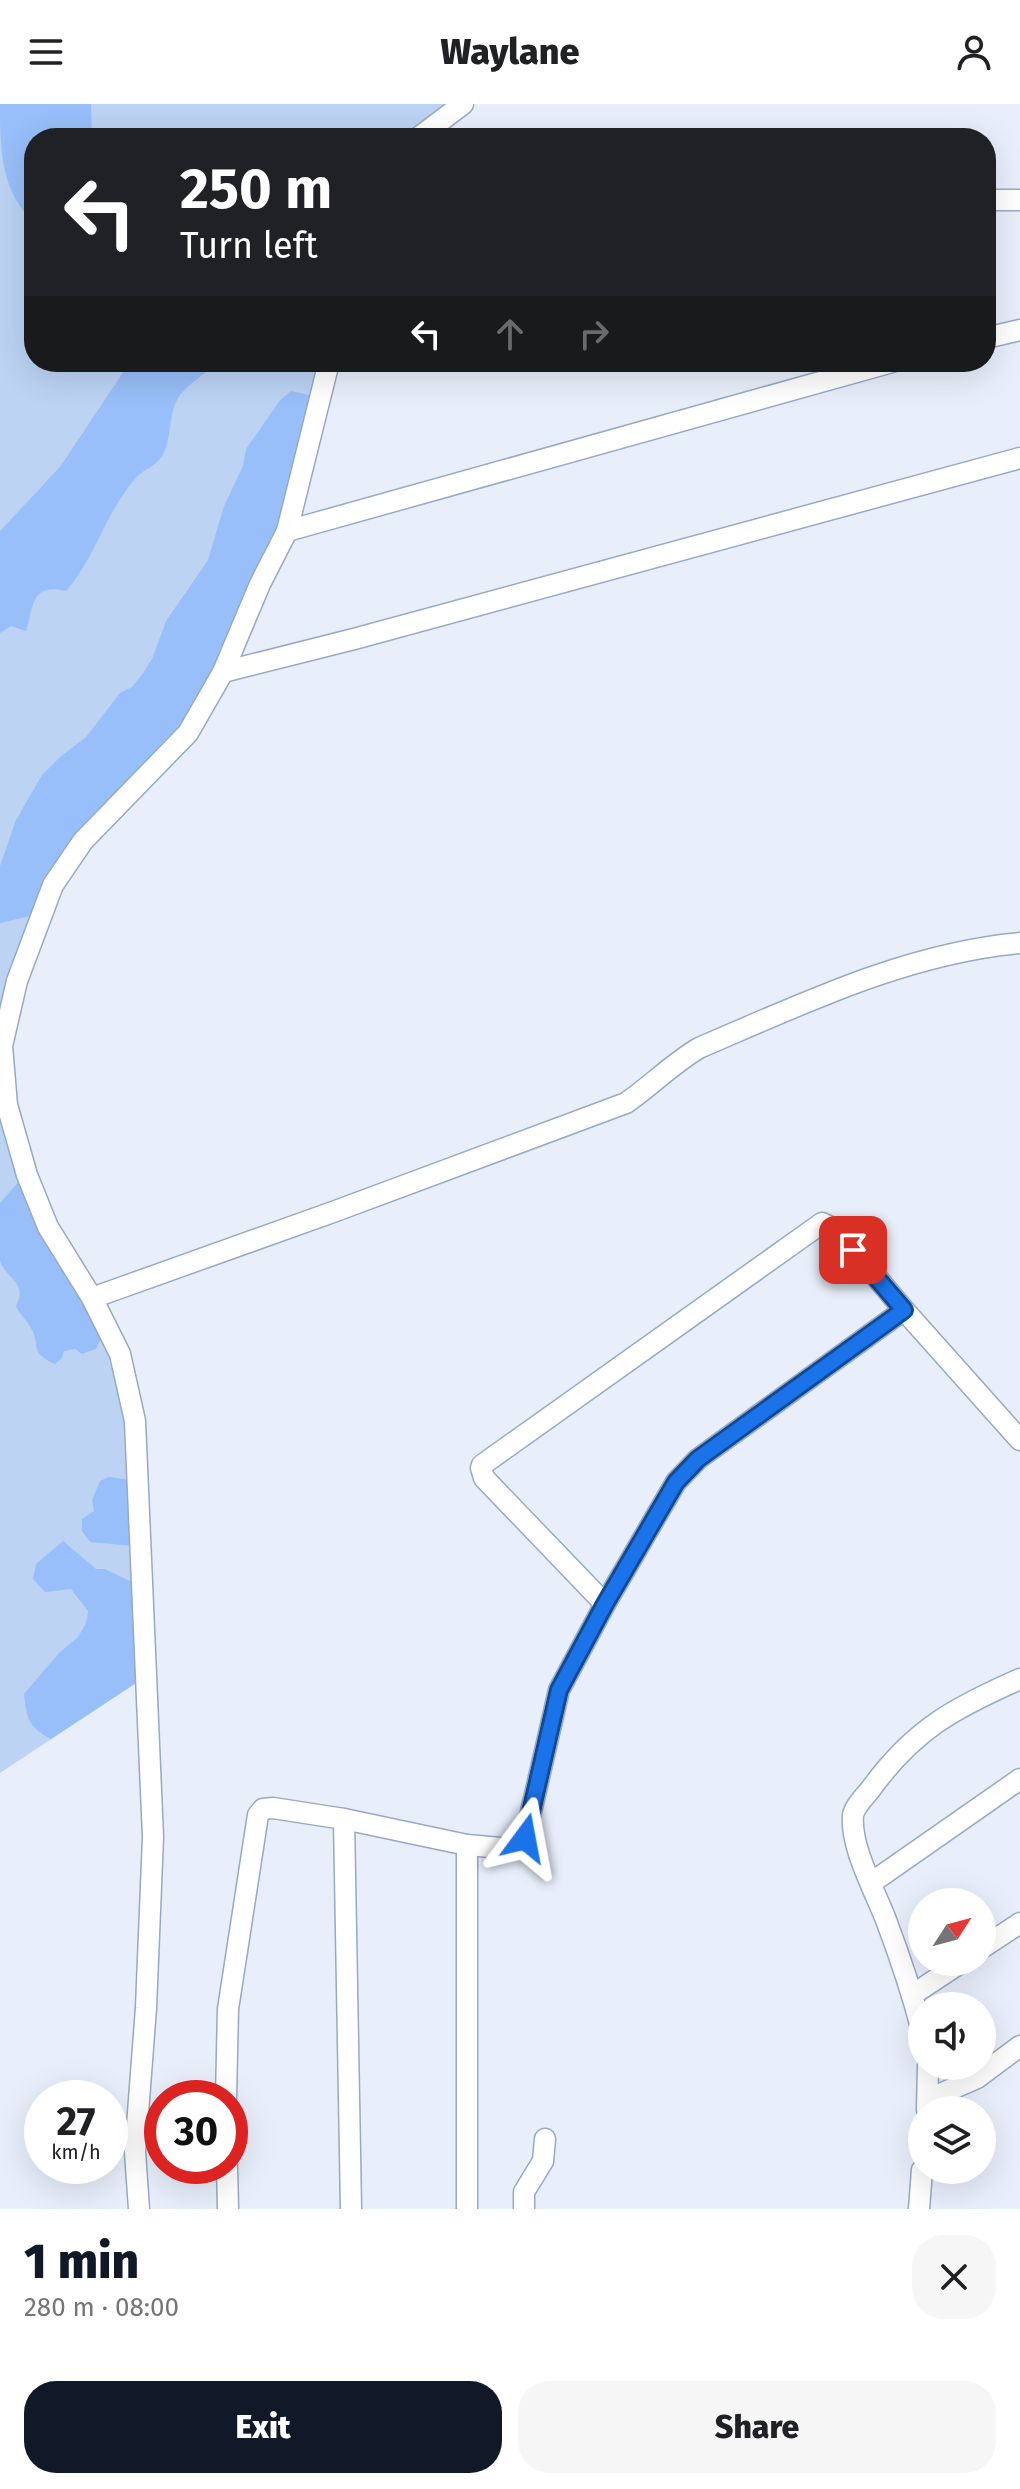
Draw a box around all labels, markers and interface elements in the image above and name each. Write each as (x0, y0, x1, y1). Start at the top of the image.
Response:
icon: menu (24, 30, 68, 74)
text: Waylane (441, 30, 579, 74)
icon: person (952, 30, 996, 74)
text: 250 m (180, 156, 332, 223)
icon: left (48, 160, 152, 264)
text: Turn left (180, 224, 318, 268)
icon: left (404, 312, 448, 356)
icon: ahead (488, 312, 532, 356)
icon: right (572, 312, 616, 356)
pin (819, 1216, 887, 1284)
icon: arrive (831, 1228, 875, 1272)
position arrow (483, 1796, 567, 1880)
north arrow (908, 1888, 996, 1976)
map controls (908, 1888, 996, 2184)
button: sound (908, 1992, 996, 2080)
speed limit sign: 30 (144, 2080, 248, 2184)
button: layers (908, 2096, 996, 2184)
text: 27 (57, 2098, 96, 2146)
text: km/h (51, 2140, 101, 2164)
text: 1 min (24, 2233, 139, 2291)
button: close (912, 2235, 996, 2319)
text: 280 m · 08:00 (24, 2292, 179, 2323)
button: Exit (24, 2381, 502, 2473)
button: Share (518, 2381, 996, 2473)

